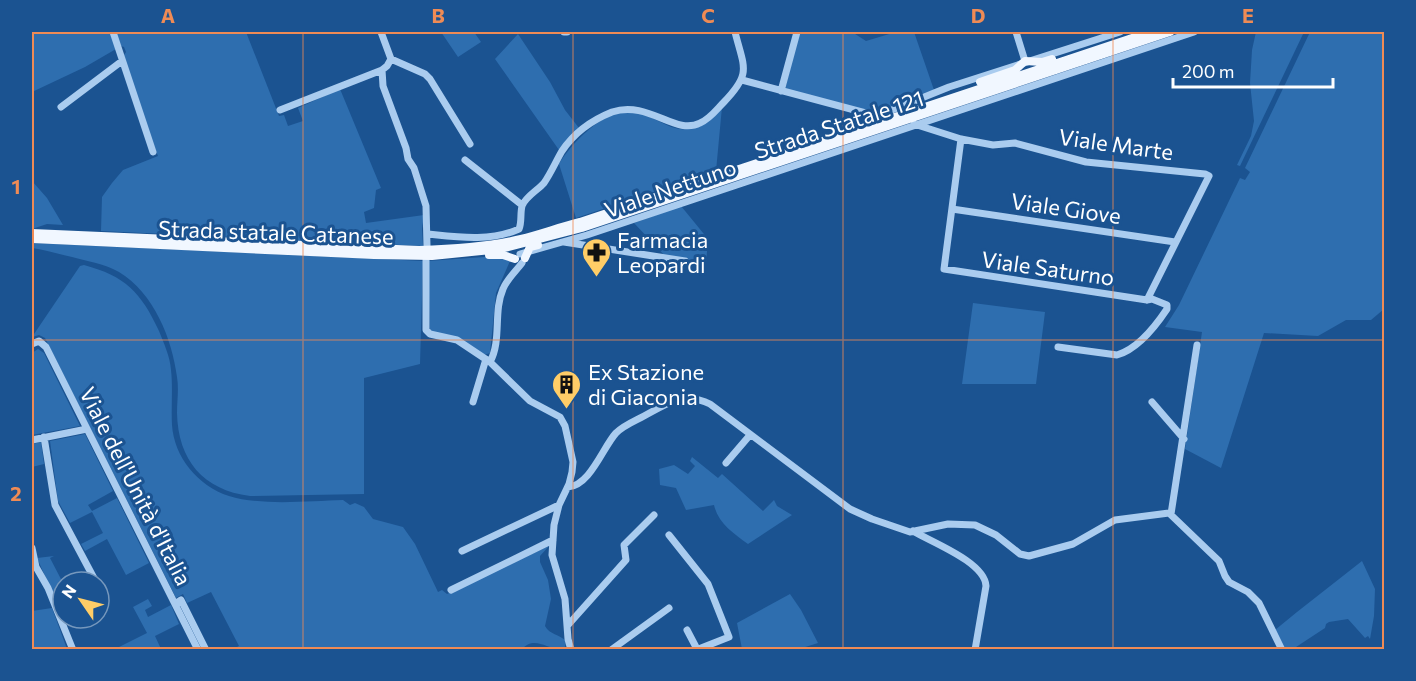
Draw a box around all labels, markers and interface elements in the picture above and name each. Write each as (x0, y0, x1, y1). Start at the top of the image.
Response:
text: A (161, 3, 175, 27)
text: B (431, 3, 445, 27)
text: C (701, 3, 715, 27)
text: D (971, 3, 985, 27)
text: E (1242, 3, 1254, 27)
scale bar (1173, 51, 1334, 89)
text: 200 m (1182, 60, 1235, 82)
street label: Strada Statale 121 (751, 84, 927, 164)
street label: Viale Marte (1057, 123, 1175, 165)
street label: Viale Nettuno (600, 153, 740, 223)
text: 1 (11, 174, 21, 198)
street label: Viale Giove (1009, 187, 1123, 229)
street label: Strada statale Catanese (158, 214, 394, 250)
place label: Farmacia Leopardi (617, 226, 708, 278)
pharmacy icon: Farmacia Leopardi (580, 236, 612, 278)
street label: Viale Saturno (980, 245, 1116, 291)
place label: Ex Stazione di Giaconia (588, 358, 704, 410)
building icon: Ex Stazione di Giaconia (551, 368, 583, 410)
street label: Viale dell'Unità d'Italia (74, 382, 198, 590)
text: 2 (10, 481, 22, 505)
north arrow (51, 570, 111, 630)
text: N (57, 581, 80, 601)

